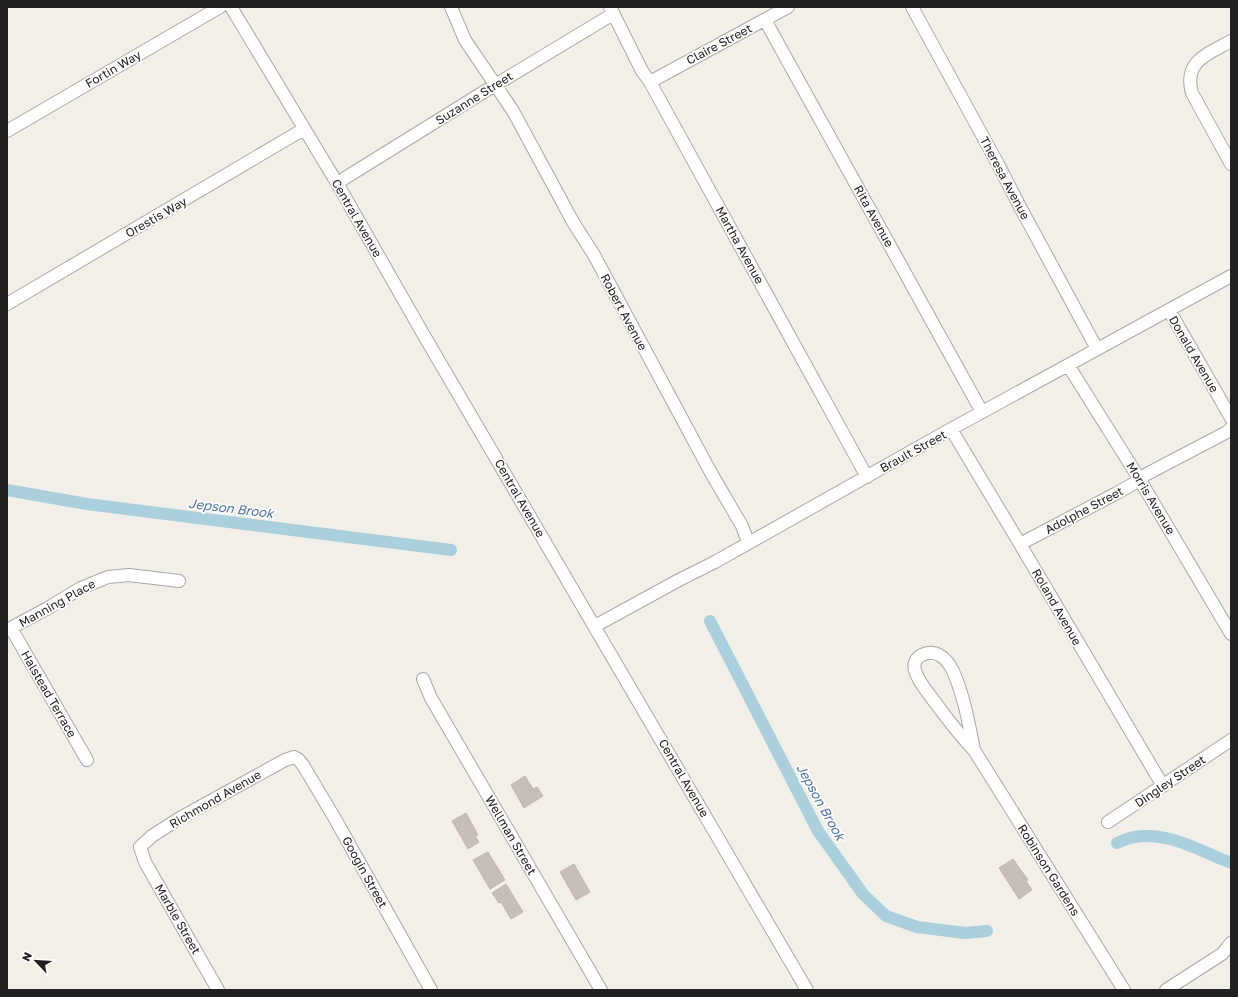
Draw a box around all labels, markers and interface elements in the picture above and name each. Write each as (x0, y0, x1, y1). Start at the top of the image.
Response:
street label: Claire Street (684, 20, 754, 68)
street label: Fortin Way (82, 47, 144, 91)
street label: Suzanne Street (433, 68, 515, 128)
street label: Theresa Avenue (977, 134, 1033, 222)
street label: Central Avenue (329, 176, 385, 260)
street label: Rita Avenue (851, 182, 897, 250)
street label: Orestis Way (123, 193, 190, 241)
street label: Martha Avenue (713, 204, 768, 286)
street label: Robert Avenue (598, 271, 651, 353)
street label: Donald Avenue (1166, 313, 1222, 395)
street label: Brault Street (877, 427, 949, 475)
street label: Central Avenue (492, 456, 548, 540)
street label: Morris Avenue (1123, 459, 1179, 537)
street label: Adolphe Street (1042, 483, 1126, 537)
water label: Jepson Brook (188, 495, 276, 521)
street label: Roland Avenue (1029, 566, 1085, 648)
street label: Manning Place (16, 576, 98, 630)
street label: Halstead Terrace (18, 648, 80, 740)
street label: Central Avenue (656, 736, 712, 820)
street label: Dingley Street (1132, 752, 1208, 810)
water label: Jepson Brook (793, 761, 849, 845)
street label: Richmond Avenue (167, 767, 263, 831)
street label: Wellman Street (482, 793, 540, 877)
street label: Robinson Gardens (1015, 821, 1083, 919)
street label: Googin Street (339, 834, 391, 911)
street label: Marble Street (152, 881, 204, 957)
north arrow (16, 941, 56, 981)
text: N (19, 950, 34, 963)

